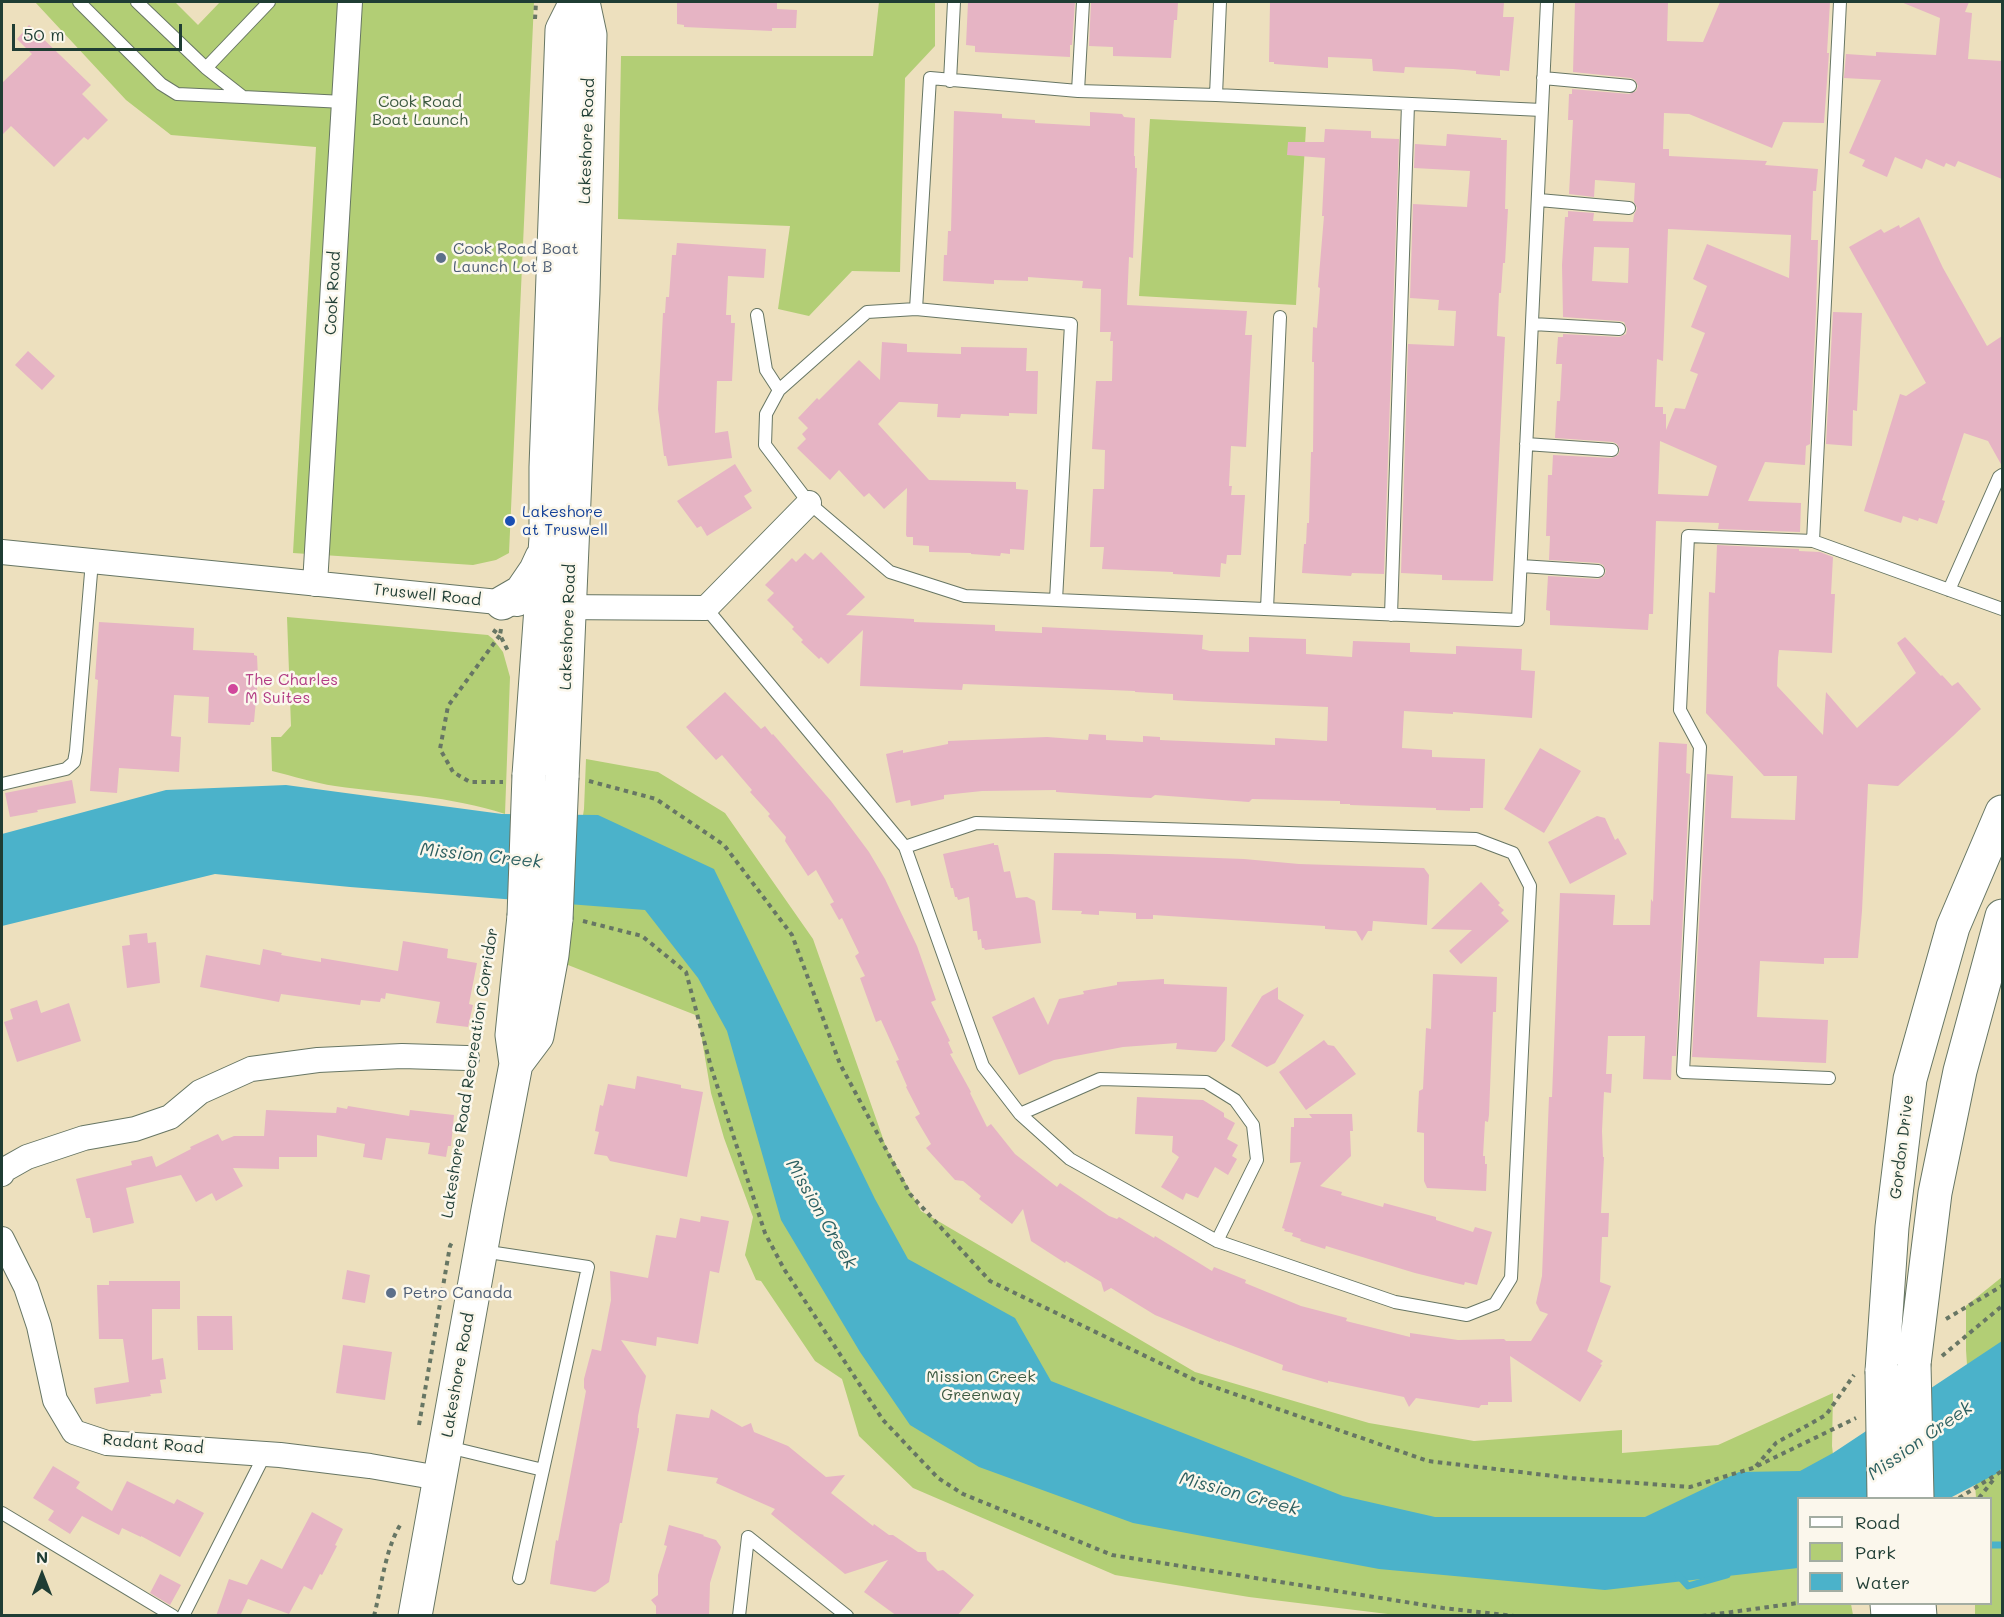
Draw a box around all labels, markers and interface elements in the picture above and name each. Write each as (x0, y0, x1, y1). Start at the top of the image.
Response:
scale bar (15, 12, 184, 50)
text: 50 m (23, 22, 65, 46)
street label: Lakeshore Road (575, 78, 599, 204)
park label: Cook Road Boat Launch (372, 92, 468, 130)
place label: Cook Road Boat Launch Lot B (453, 239, 578, 277)
street label: Cook Road (321, 251, 345, 335)
marker: Cook Road Boat Launch Lot B (434, 251, 448, 265)
place label: Lakeshore at Truswell (522, 502, 608, 540)
marker: Lakeshore at Truswell (503, 514, 517, 528)
street label: Lakeshore Road (556, 564, 580, 690)
street label: Truswell Road (372, 580, 482, 610)
place label: The Charles M Suites (245, 670, 338, 708)
marker: The Charles M Suites (226, 682, 240, 696)
water label: Mission Creek (419, 839, 543, 873)
street label: Lakeshore Road Recreation Corridor (438, 927, 502, 1219)
street label: Gordon Drive (1886, 1094, 1918, 1200)
water label: Mission Creek (781, 1155, 861, 1273)
place label: Petro Canada (403, 1283, 513, 1303)
marker: Petro Canada (384, 1286, 398, 1300)
street label: Lakeshore Road (438, 1311, 478, 1439)
park label: Mission Creek Greenway (926, 1367, 1036, 1405)
water label: Mission Creek (1863, 1397, 1977, 1485)
street label: Radant Road (102, 1430, 204, 1458)
water label: Mission Creek (1177, 1468, 1301, 1520)
legend (1797, 1497, 1992, 1605)
text: Road (1855, 1510, 1900, 1534)
text: Park (1855, 1540, 1896, 1564)
north arrow (12, 1545, 72, 1605)
text: N (36, 1546, 48, 1567)
text: Water (1855, 1570, 1910, 1594)

